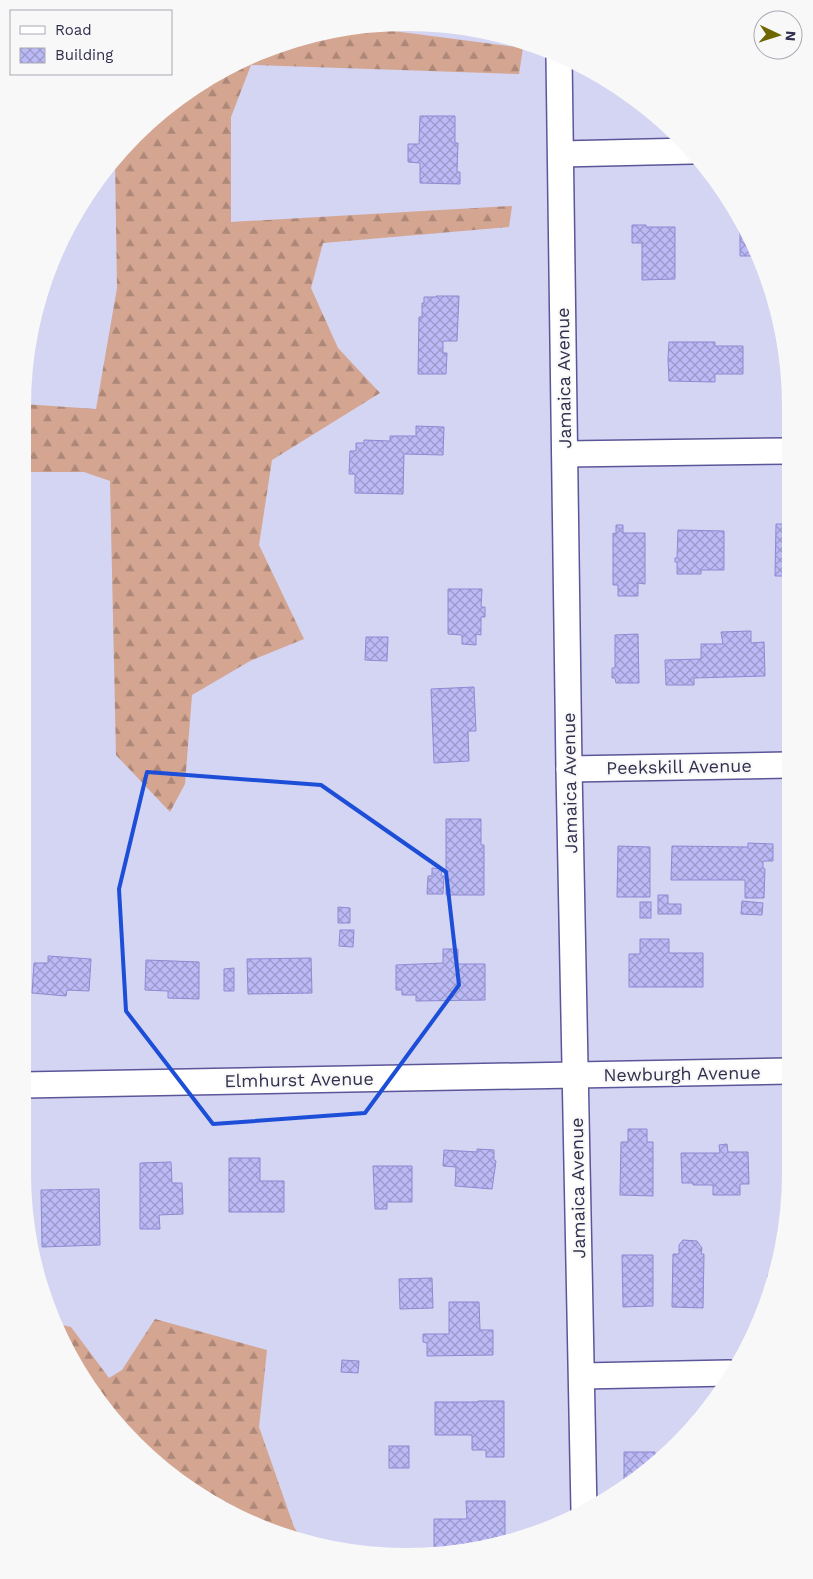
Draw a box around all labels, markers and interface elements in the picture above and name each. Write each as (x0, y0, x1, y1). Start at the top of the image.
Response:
legend (10, 10, 172, 75)
north arrow (753, 10, 803, 60)
text: Road (55, 21, 92, 39)
text: N (783, 30, 799, 42)
text: Building (55, 46, 113, 64)
street label: Jamaica Avenue (552, 307, 575, 449)
street label: Jamaica Avenue (558, 712, 581, 854)
street label: Peekskill Avenue (606, 755, 752, 778)
street label: Newburgh Avenue (603, 1062, 761, 1085)
street label: Elmhurst Avenue (224, 1068, 374, 1091)
street label: Jamaica Avenue (566, 1117, 589, 1259)

